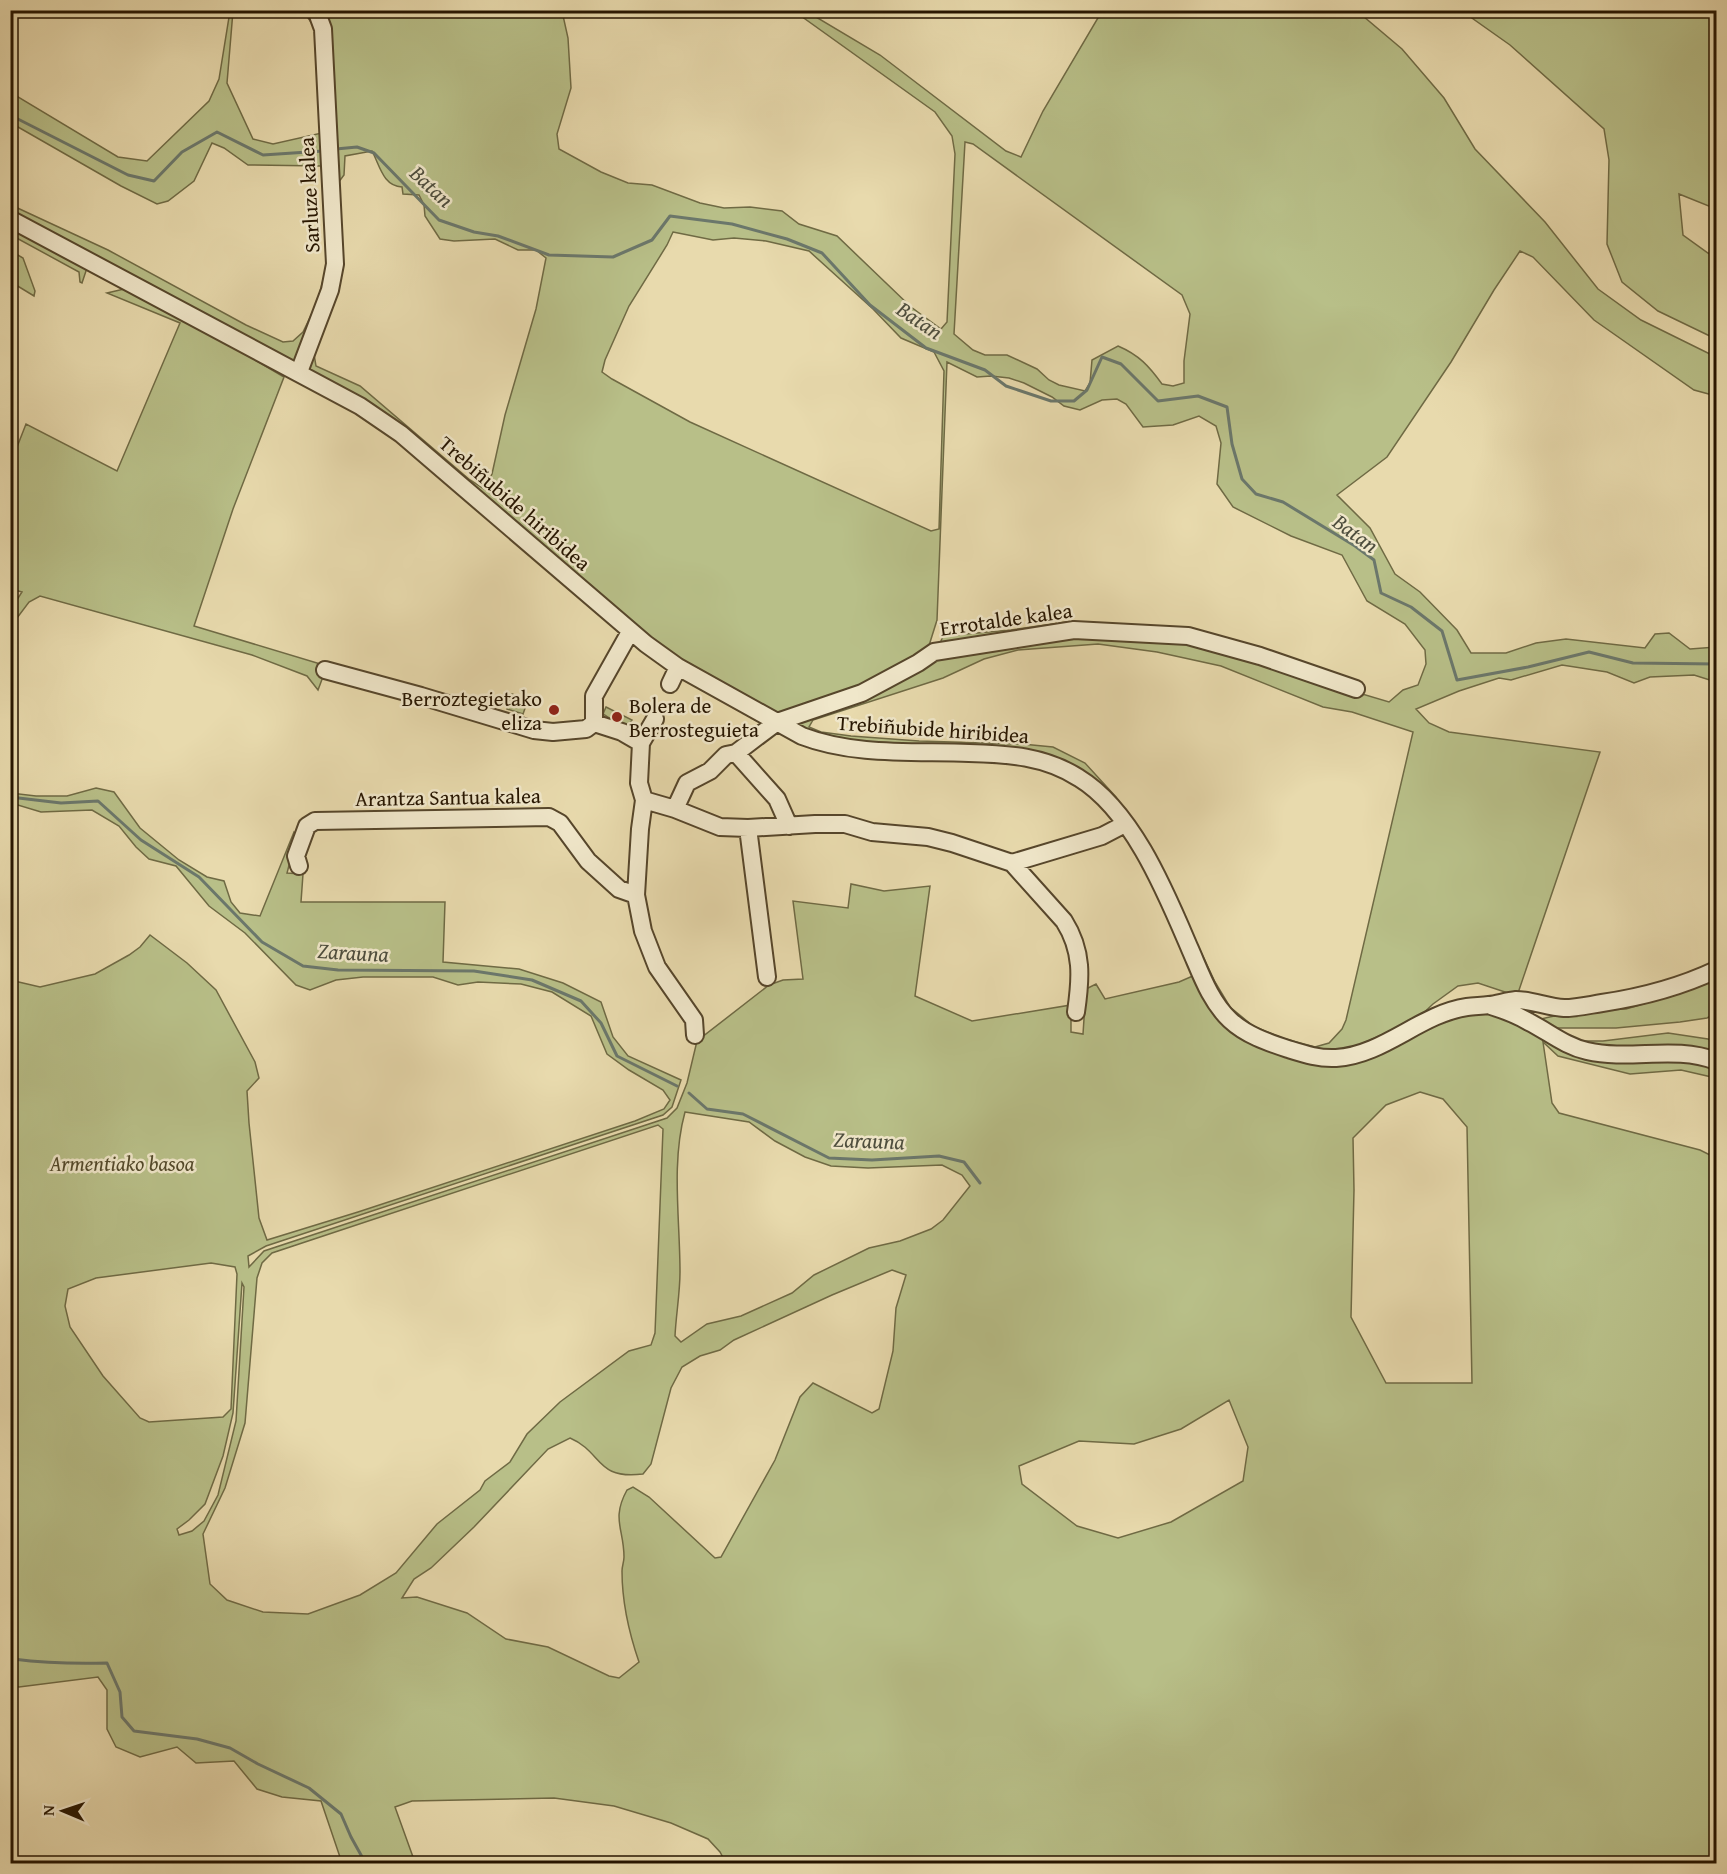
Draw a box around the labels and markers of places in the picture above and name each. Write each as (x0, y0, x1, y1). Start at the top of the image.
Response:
place label: Berroztegietako eliza (402, 683, 542, 738)
place label: Bolera de Berrosteguieta (629, 690, 759, 745)
marker: Berroztegietako eliza (547, 703, 561, 717)
marker: Bolera de Berrosteguieta (610, 710, 624, 724)

